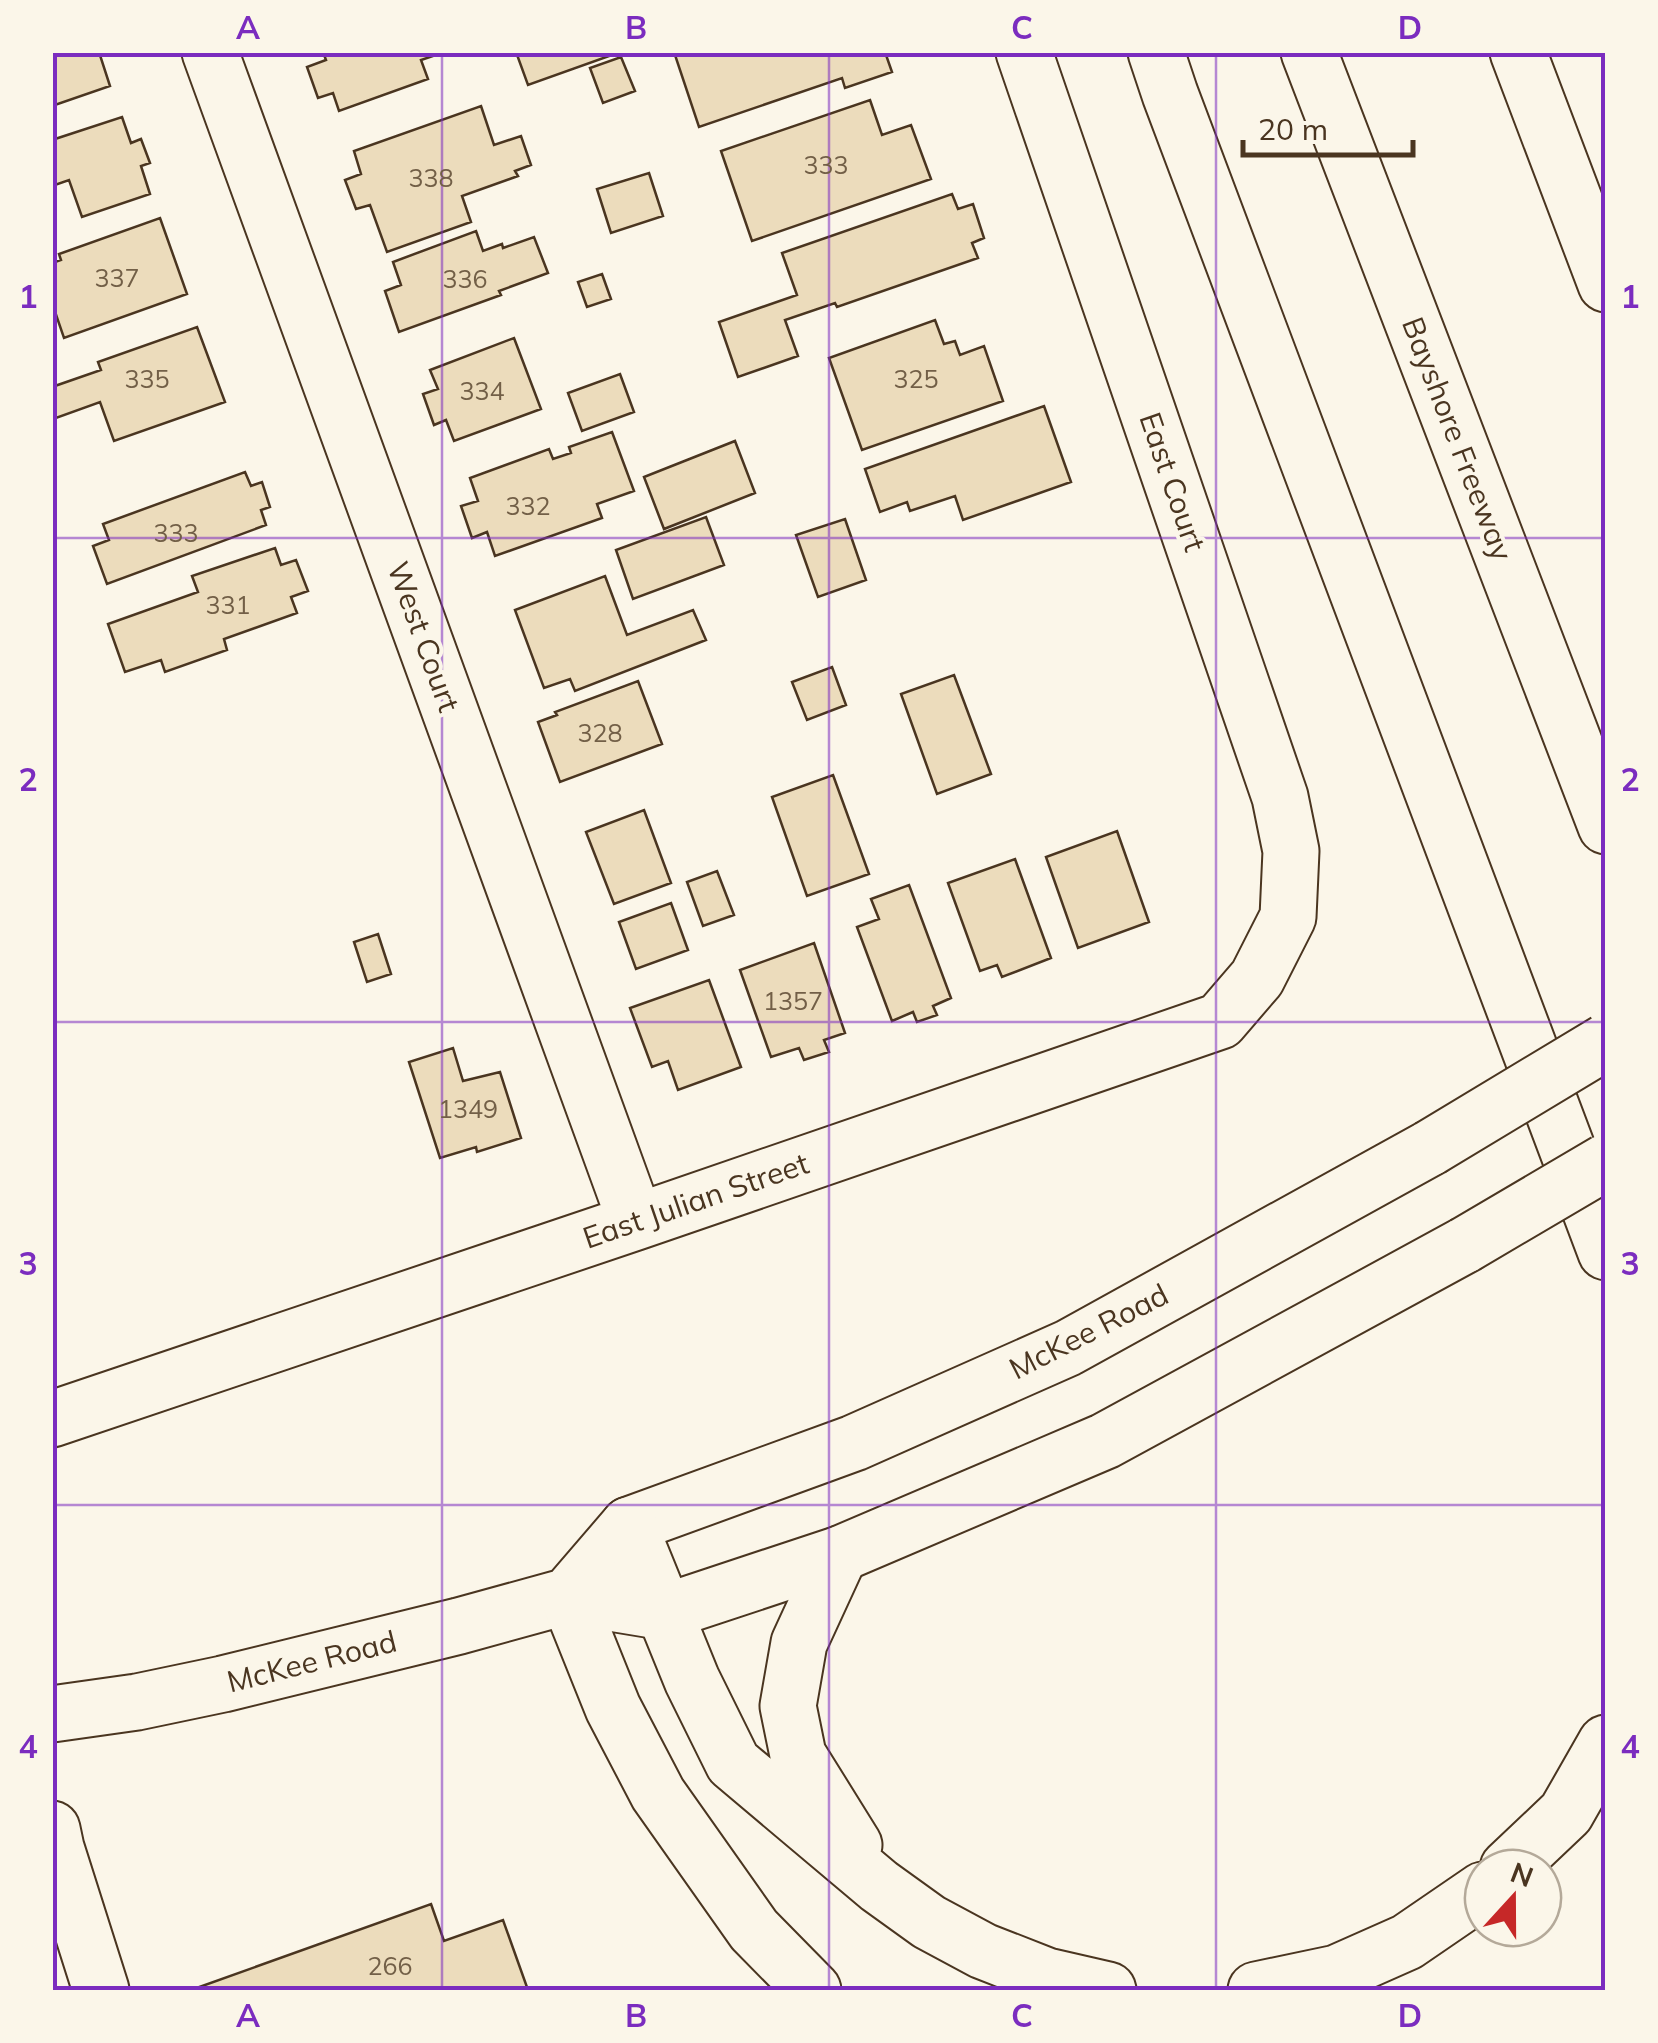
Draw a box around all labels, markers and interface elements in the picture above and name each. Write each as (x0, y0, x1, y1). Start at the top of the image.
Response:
text: A (236, 7, 260, 47)
text: B (625, 7, 647, 47)
text: C (1011, 7, 1033, 47)
text: D (1398, 7, 1422, 47)
scale bar (1243, 95, 1413, 157)
text: 20 m (1258, 110, 1328, 148)
house number: 333 (803, 149, 849, 180)
house number: 338 (408, 162, 454, 193)
house number: 337 (94, 262, 140, 293)
house number: 336 (442, 263, 488, 294)
text: 1 (18, 276, 38, 316)
text: 1 (1620, 276, 1640, 316)
street label: Bayshore Freeway (1394, 312, 1522, 566)
house number: 335 (124, 363, 170, 394)
house number: 325 (893, 363, 939, 394)
house number: 334 (459, 375, 505, 406)
street label: East Court (1131, 407, 1214, 556)
house number: 332 (505, 490, 551, 521)
house number: 333 (153, 517, 199, 548)
street label: West Court (379, 556, 469, 717)
house number: 331 (205, 589, 251, 620)
house number: 328 (577, 717, 623, 748)
text: 2 (18, 759, 38, 799)
text: 2 (1620, 759, 1640, 799)
house number: 1357 (763, 985, 823, 1016)
house number: 1349 (438, 1093, 498, 1124)
street label: East Julian Street (578, 1144, 814, 1256)
text: 3 (18, 1243, 38, 1283)
text: 3 (1620, 1243, 1640, 1283)
street label: McKee Road (1003, 1275, 1174, 1387)
street label: McKee Road (223, 1622, 400, 1700)
text: 4 (18, 1726, 38, 1766)
text: 4 (1620, 1726, 1640, 1766)
north arrow (1463, 1848, 1563, 1948)
text: N (1506, 1854, 1538, 1894)
house number: 266 (367, 1950, 413, 1981)
text: A (236, 1995, 260, 2035)
text: B (625, 1995, 647, 2035)
text: C (1011, 1995, 1033, 2035)
text: D (1398, 1995, 1422, 2035)

